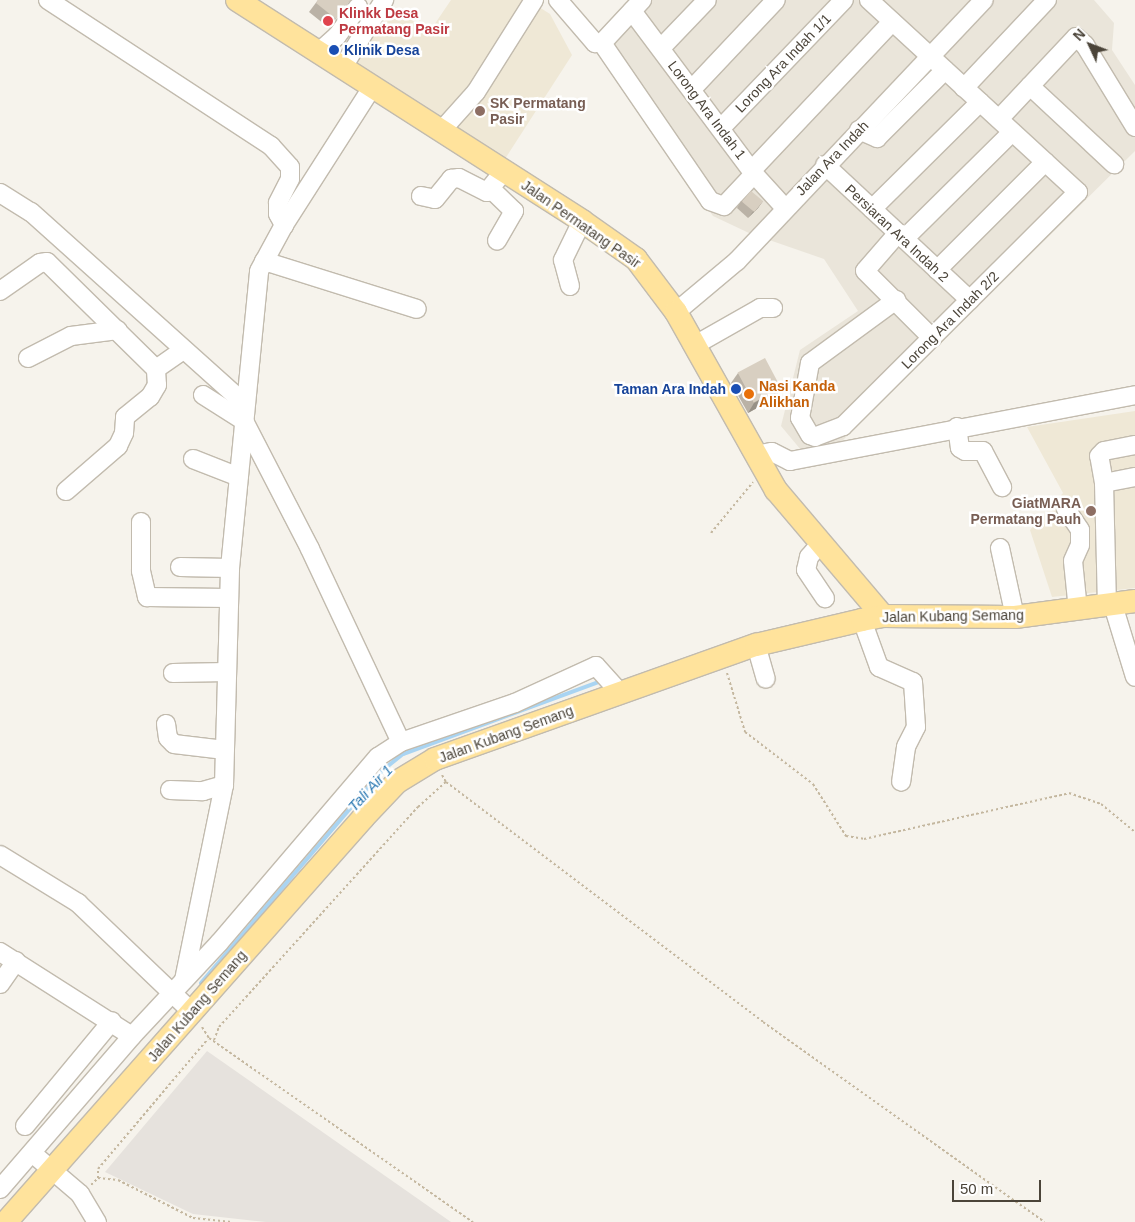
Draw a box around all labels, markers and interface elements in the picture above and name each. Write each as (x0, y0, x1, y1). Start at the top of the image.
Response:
place label: Klinkk Desa Permatang Pasir (339, 5, 449, 38)
street label: Lorong Ara Indah 1/1 (731, 10, 835, 116)
marker: Klinkk Desa Permatang Pasir (321, 14, 335, 28)
north arrow (1065, 20, 1115, 70)
text: N (1070, 26, 1088, 44)
place label: Klinik Desa (344, 42, 419, 58)
marker: Klinik Desa (328, 44, 340, 56)
street label: Lorong Ara Indah 1 (664, 57, 750, 163)
place label: SK Permatang Pasir (490, 95, 586, 128)
marker: SK Permatang Pasir (474, 105, 486, 117)
street label: Jalan Ara Indah (792, 117, 872, 199)
street label: Jalan Permatang Pasir (518, 177, 644, 271)
street label: Persiaran Ara Indah 2 (841, 180, 953, 286)
street label: Lorong Ara Indah 2/2 (898, 268, 1002, 372)
place label: Nasi Kanda Alikhan (759, 378, 835, 411)
place label: Taman Ara Indah (613, 381, 726, 397)
marker: Taman Ara Indah (730, 383, 742, 395)
marker: Nasi Kanda Alikhan (743, 388, 755, 400)
place label: GiatMARA Permatang Pauh (971, 495, 1081, 528)
marker: GiatMARA Permatang Pauh (1085, 505, 1097, 517)
street label: Jalan Kubang Semang (882, 606, 1024, 626)
street label: Jalan Kubang Semang (437, 702, 575, 766)
water label: Tali Air 1 (344, 761, 396, 815)
street label: Jalan Kubang Semang (144, 947, 250, 1065)
scale bar (955, 1170, 1044, 1202)
text: 50 m (960, 1180, 993, 1197)

